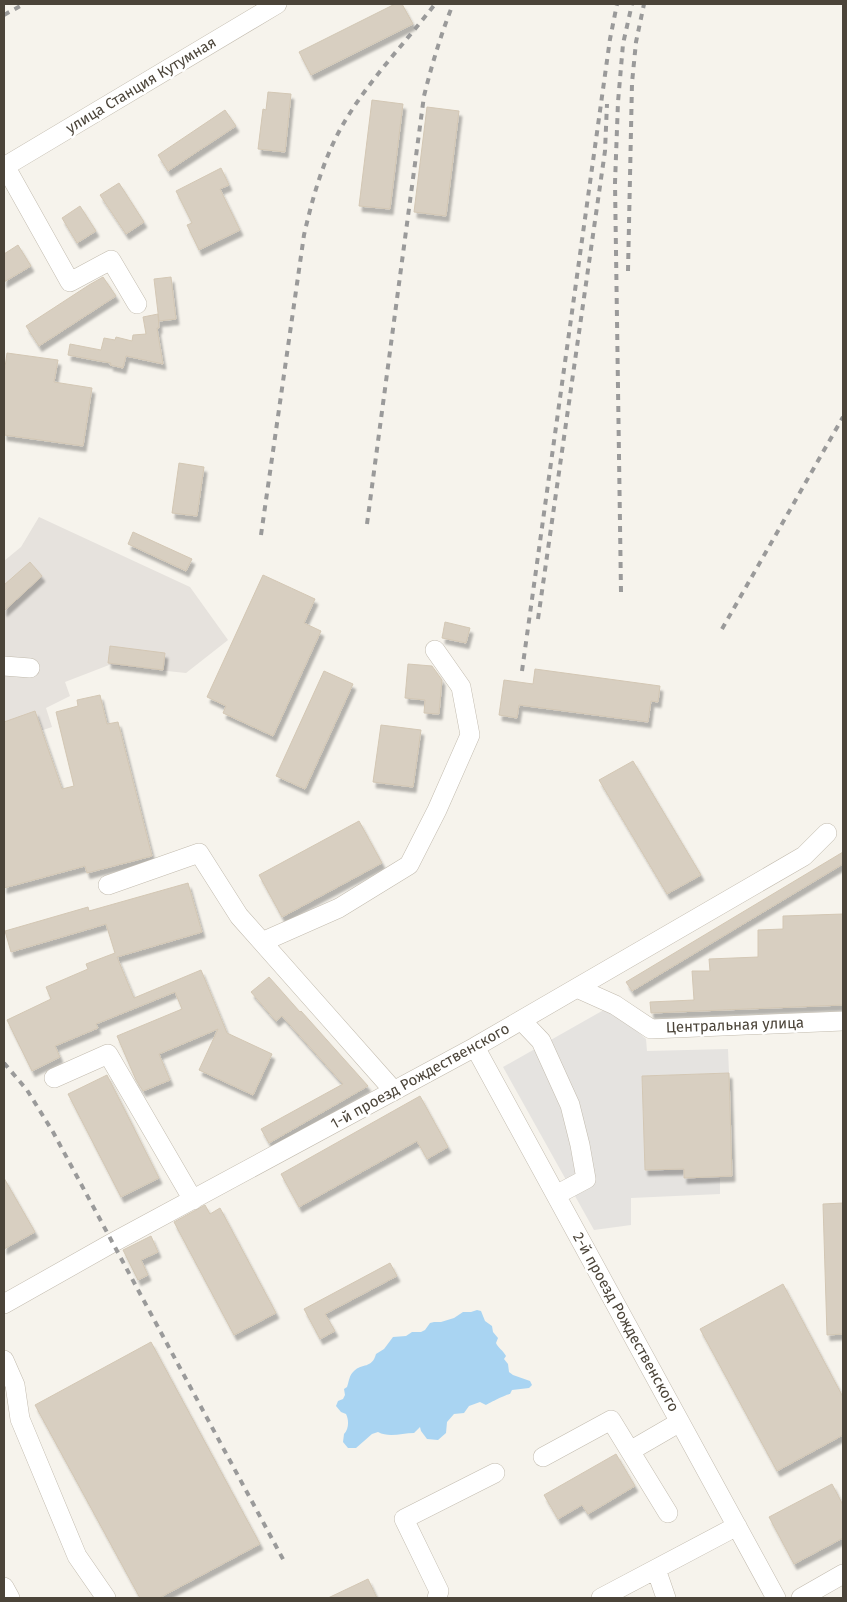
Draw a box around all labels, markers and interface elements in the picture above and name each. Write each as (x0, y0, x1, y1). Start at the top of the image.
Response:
street label: улица Станция Кутумная (63, 33, 219, 137)
street label: Центральная улица (666, 1014, 804, 1036)
street label: 1-й проезд Рождественского (328, 1019, 512, 1133)
street label: 2-й проезд Рождественского (569, 1229, 683, 1415)

